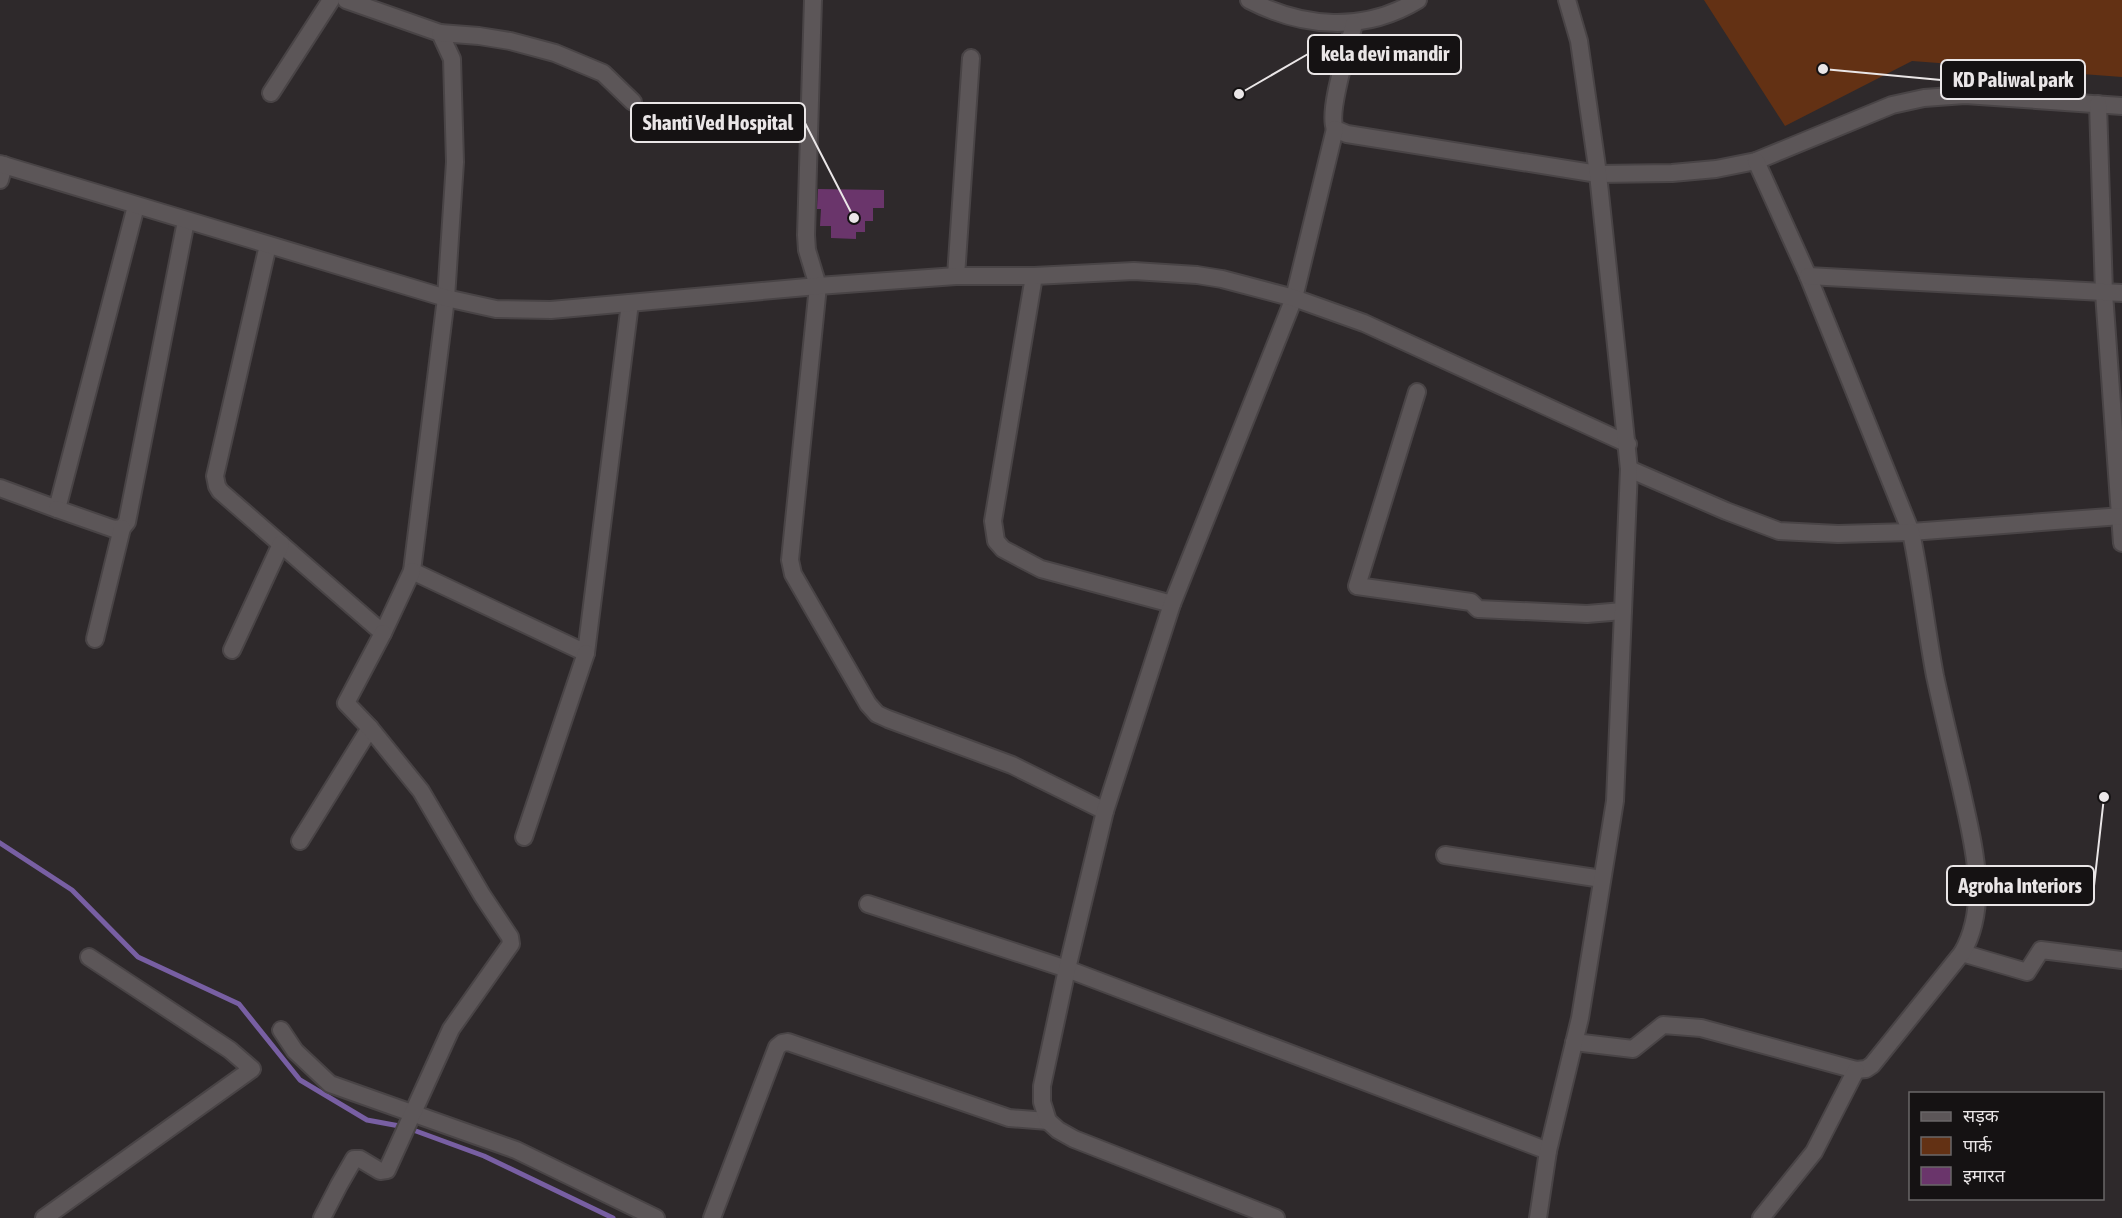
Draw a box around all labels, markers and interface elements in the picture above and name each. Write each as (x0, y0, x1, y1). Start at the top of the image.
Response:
callout: kela devi mandir (1308, 35, 1461, 74)
text: kela devi mandir (1321, 41, 1450, 65)
callout: KD Paliwal park (1941, 60, 2085, 99)
text: KD Paliwal park (1953, 67, 2074, 91)
callout: Shanti Ved Hospital (631, 103, 805, 142)
text: Shanti Ved Hospital (643, 110, 794, 134)
callout: Agroha Interiors (1947, 866, 2094, 905)
text: Agroha Interiors (1957, 873, 2082, 897)
legend (1909, 1092, 2104, 1200)
text: सड़क (1963, 1105, 2000, 1126)
text: पार्क (1963, 1135, 1993, 1156)
text: इमारत (1963, 1165, 2006, 1186)

